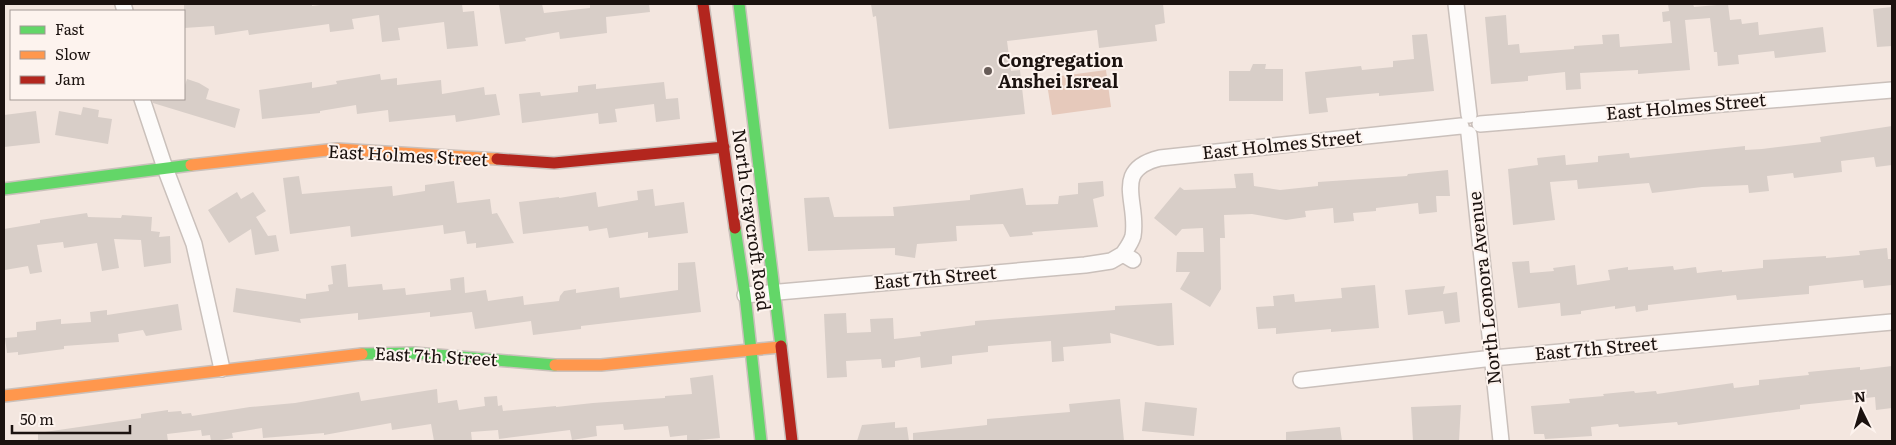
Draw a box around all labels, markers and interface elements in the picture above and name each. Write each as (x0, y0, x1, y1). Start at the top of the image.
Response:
legend (10, 10, 185, 100)
text: Fast (55, 17, 84, 40)
text: Slow (55, 42, 90, 65)
place label: Congregation Anshei Isreal (998, 46, 1124, 94)
marker: Congregation Anshei Isreal (982, 65, 994, 77)
text: Jam (55, 67, 86, 90)
street label: East Holmes Street (1605, 85, 1768, 126)
street label: East Holmes Street (1201, 122, 1364, 165)
street label: North Craycroft Road (726, 127, 779, 313)
street label: East Holmes Street (327, 137, 490, 172)
street label: North Leonora Avenue (1460, 190, 1507, 386)
street label: East 7th Street (872, 258, 998, 295)
street label: East 7th Street (1533, 329, 1659, 366)
street label: East 7th Street (374, 339, 499, 372)
north arrow (1836, 385, 1886, 435)
text: N (1853, 386, 1867, 407)
scale bar (12, 402, 130, 434)
text: 50 m (20, 407, 54, 430)

